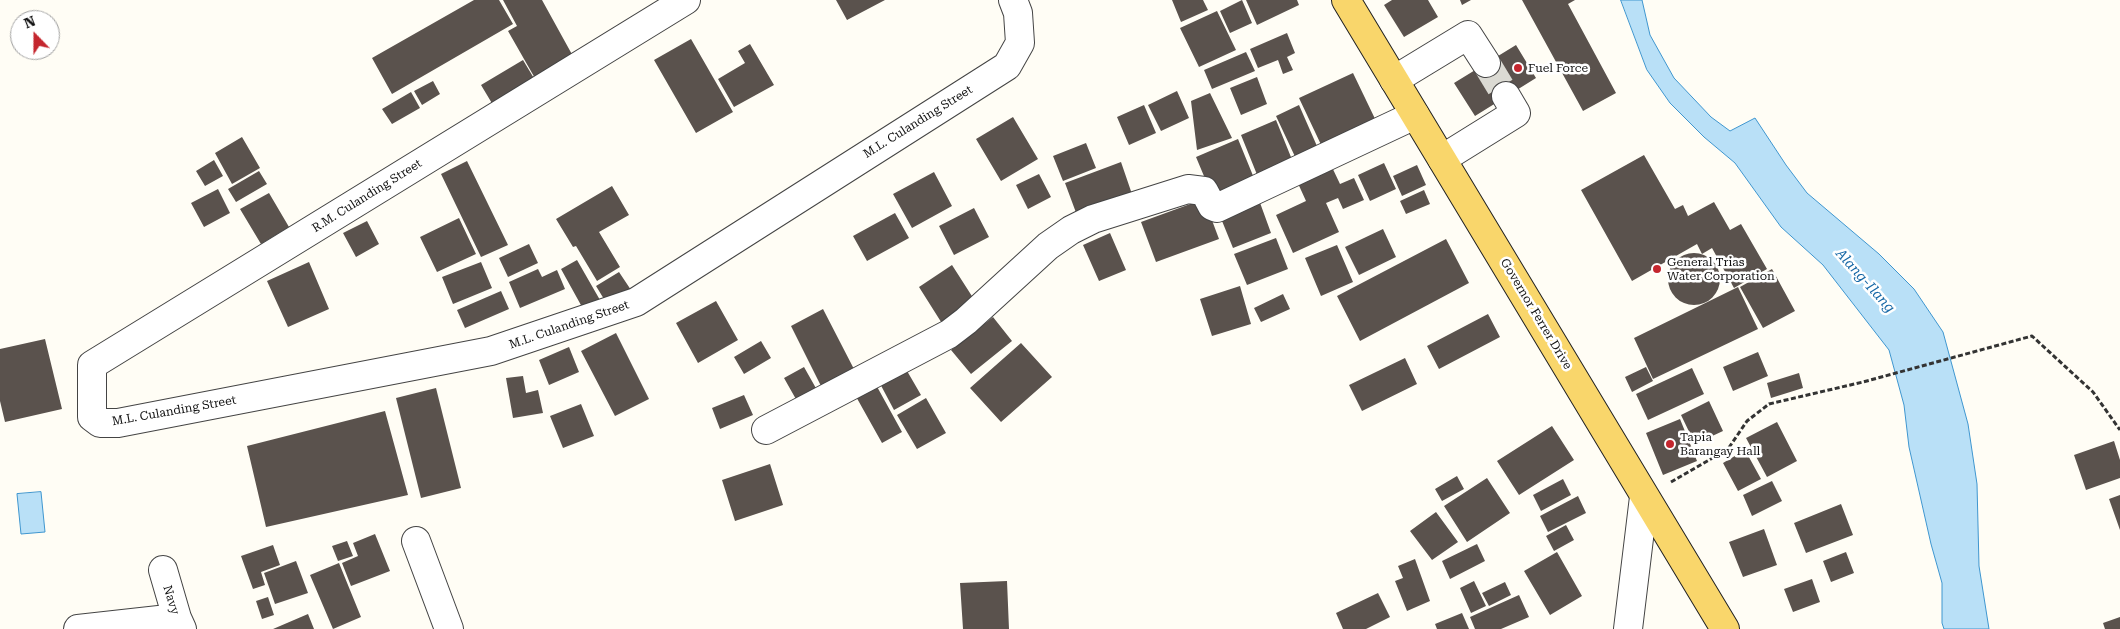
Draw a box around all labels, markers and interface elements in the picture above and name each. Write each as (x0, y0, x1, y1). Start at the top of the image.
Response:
north arrow (10, 10, 60, 60)
text: N (22, 13, 38, 31)
place label: Fuel Force (1528, 61, 1588, 75)
marker: Fuel Force (1512, 62, 1524, 74)
street label: M.L. Culanding Street (861, 83, 975, 161)
street label: R.M. Culanding Street (309, 156, 425, 236)
water label: Alang-Ilang (1832, 246, 1898, 316)
place label: General Trias Water Corporation (1667, 255, 1775, 283)
street label: Governor Ferrer Drive (1497, 256, 1575, 372)
marker: General Trias Water Corporation (1651, 263, 1663, 275)
street label: M.L. Culanding Street (507, 298, 631, 352)
street label: M.L. Culanding Street (111, 393, 237, 429)
place label: Tapia Barangay Hall (1680, 430, 1760, 458)
marker: Tapia Barangay Hall (1664, 438, 1676, 450)
street label: Navy (160, 584, 182, 616)

